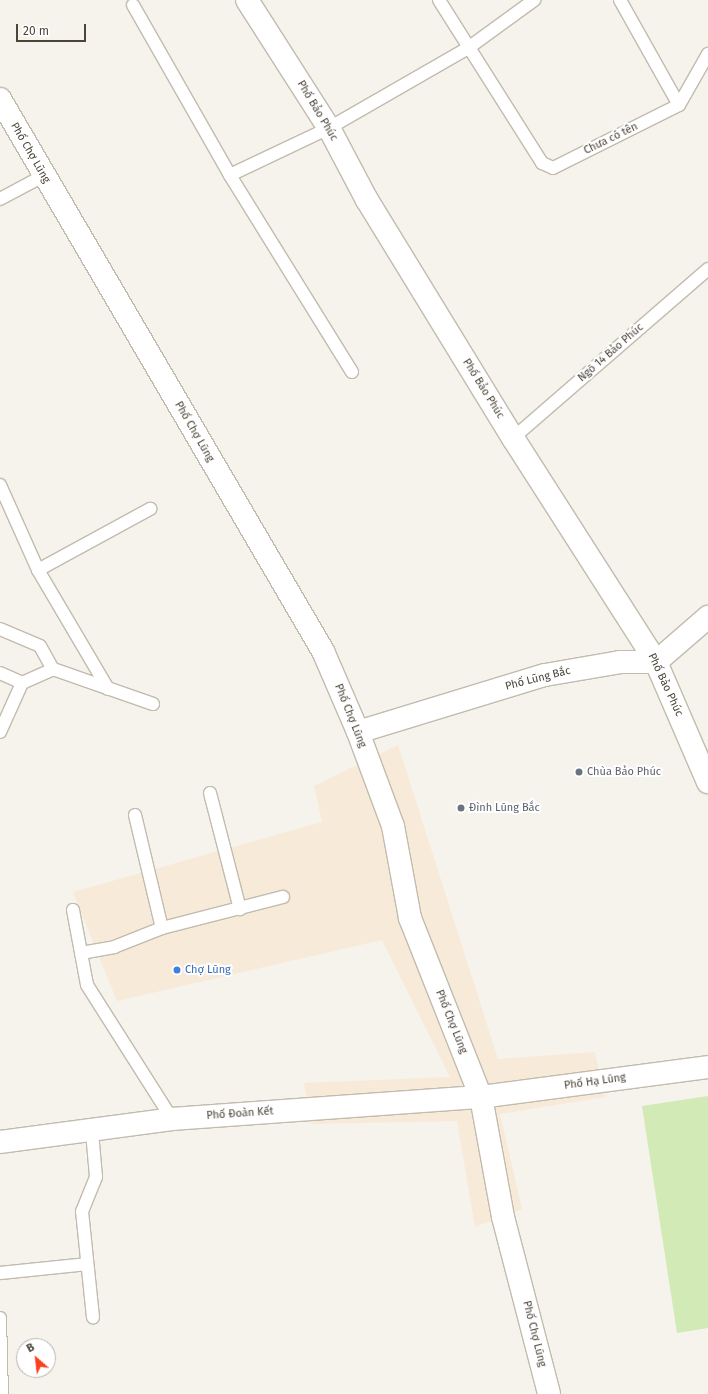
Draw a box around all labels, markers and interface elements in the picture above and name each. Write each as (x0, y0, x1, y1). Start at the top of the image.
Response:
scale bar (18, 16, 88, 42)
text: 20 m (23, 24, 49, 38)
street label: Phố Bảo Phúc (294, 78, 340, 144)
street label: Phố Chợ Lũng (7, 120, 53, 186)
street label: Chưa có tên (582, 120, 640, 158)
street label: Ngõ 14 Bảo Phúc (576, 321, 646, 385)
street label: Phố Bảo Phúc (459, 357, 507, 421)
street label: Phố Chợ Lũng (171, 399, 217, 465)
street label: Phố Bảo Phúc (645, 651, 685, 719)
street label: Phố Lũng Bắc (504, 665, 572, 693)
street label: Phố Chợ Lũng (331, 682, 369, 750)
place label: Chùa Bảo Phúc (587, 765, 661, 779)
marker: Chùa Bảo Phúc (574, 767, 584, 777)
place label: Đình Lũng Bắc (469, 801, 540, 815)
marker: Đình Lũng Bắc (456, 803, 466, 813)
place label: Chợ Lũng (185, 963, 231, 977)
marker: Chợ Lũng (172, 965, 182, 975)
street label: Phố Chợ Lũng (432, 988, 470, 1056)
street label: Phố Hạ Lũng (563, 1071, 627, 1093)
street label: Phố Đoàn Kết (206, 1105, 274, 1123)
street label: Phố Chợ Lũng (519, 1300, 549, 1368)
north arrow (16, 1338, 56, 1378)
text: B (25, 1341, 37, 1355)

